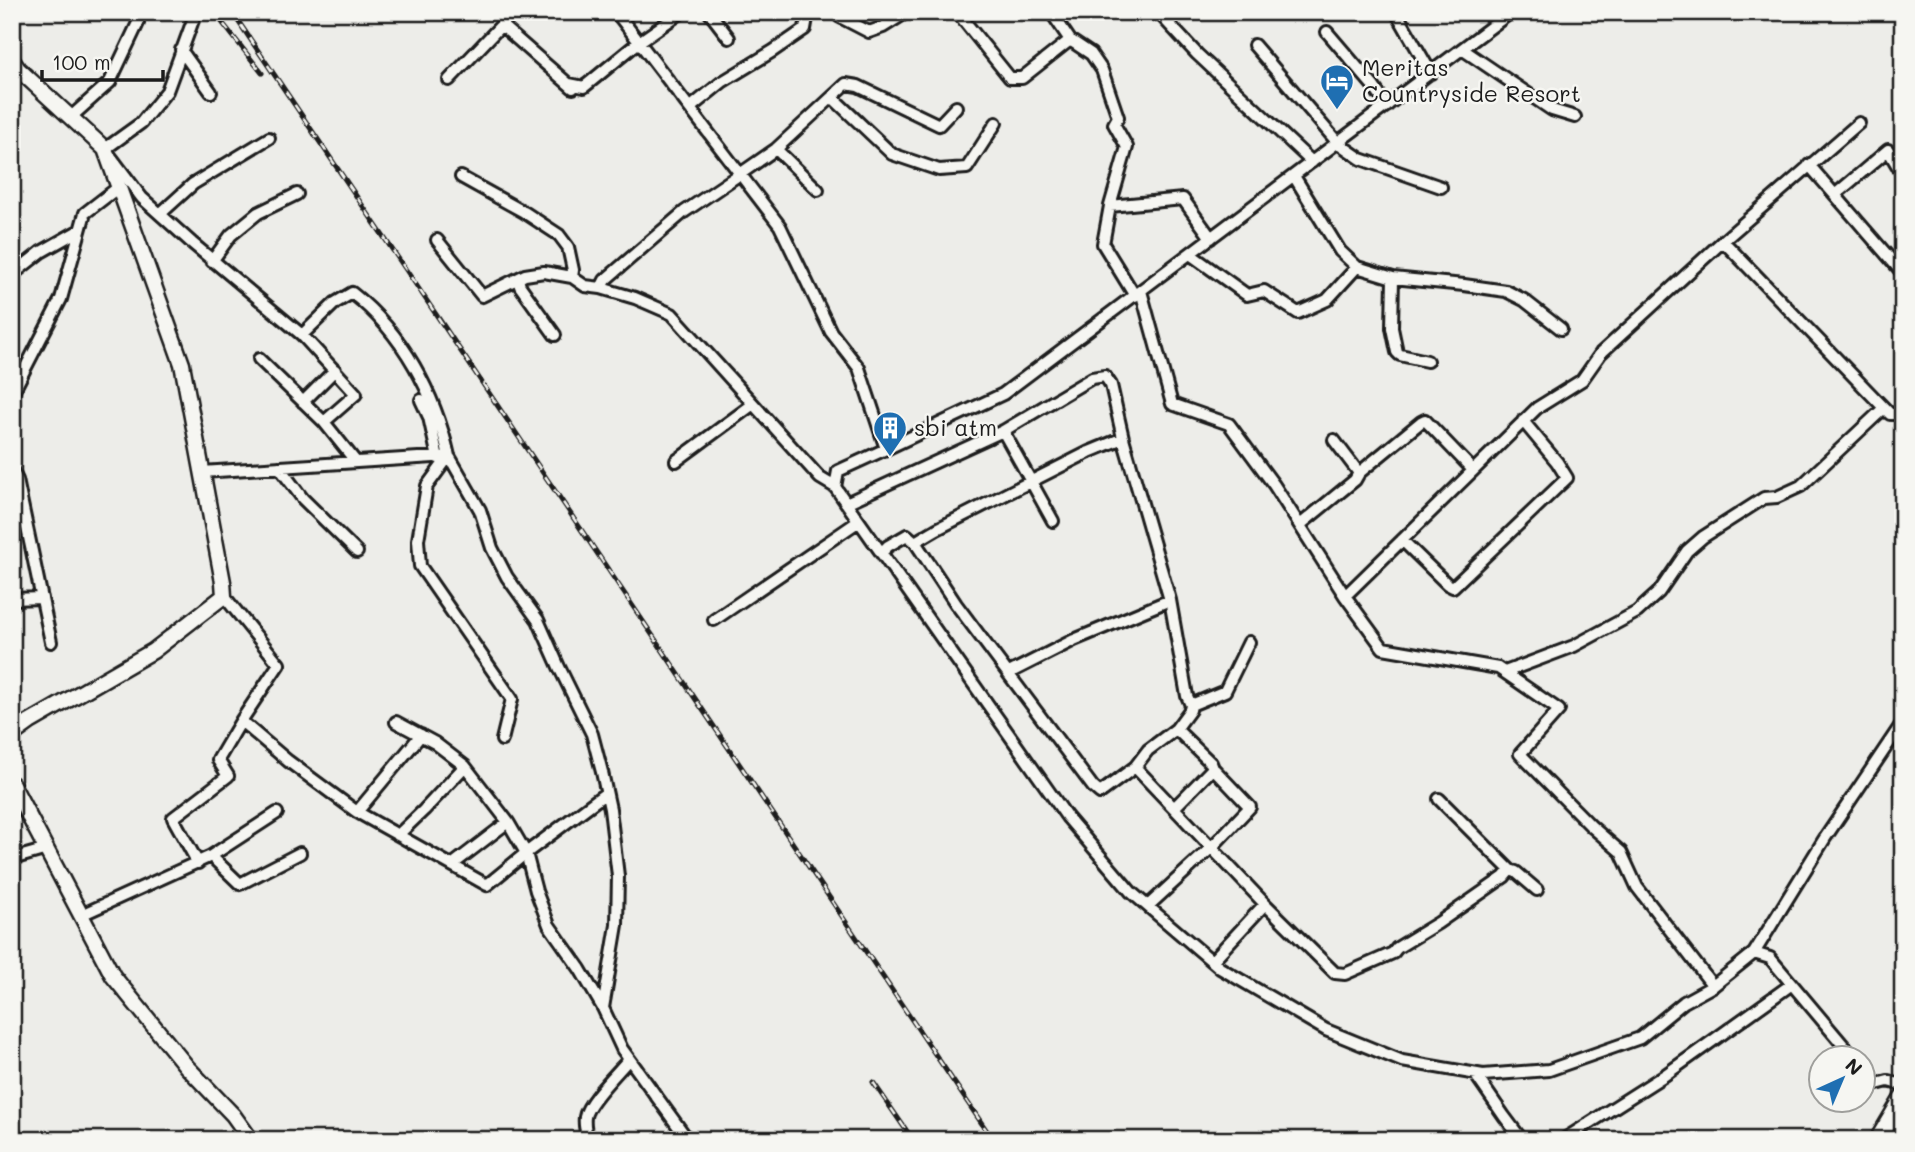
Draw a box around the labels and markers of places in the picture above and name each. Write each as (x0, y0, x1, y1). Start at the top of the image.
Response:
place label: Meritas Countryside Resort (1362, 52, 1581, 108)
hotel icon: Meritas Countryside Resort (1318, 62, 1356, 111)
building icon: sbi atm (871, 409, 909, 458)
place label: sbi atm (914, 412, 997, 442)

